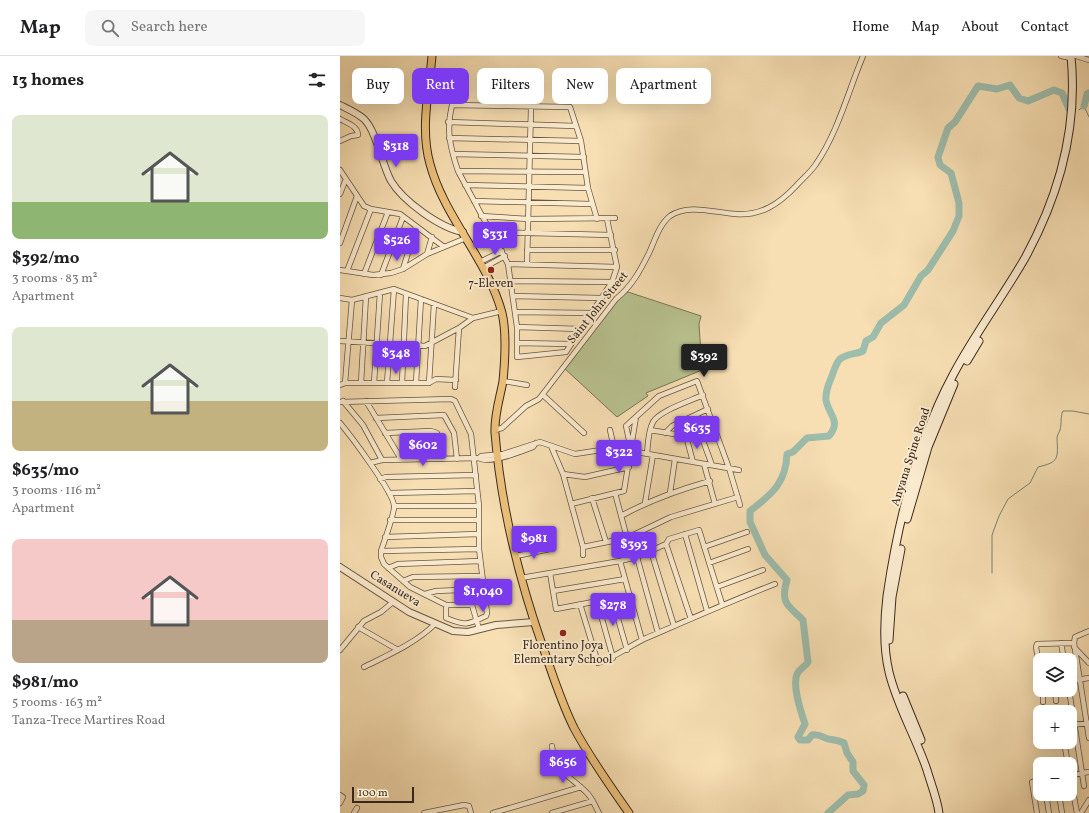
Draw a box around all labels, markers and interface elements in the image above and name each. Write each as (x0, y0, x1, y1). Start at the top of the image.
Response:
search box (85, 10, 365, 46)
text: Map (20, 15, 61, 41)
icon: search (99, 17, 121, 39)
text: Search here (131, 17, 208, 38)
text: Home (852, 18, 889, 37)
text: Map (911, 18, 939, 37)
text: About (961, 18, 999, 37)
text: Contact (1021, 18, 1069, 37)
chip: Buy (352, 68, 404, 104)
chip: Rent (412, 68, 469, 104)
chip: Filters (477, 68, 544, 104)
chip: New (552, 68, 608, 104)
chip: Apartment (616, 68, 711, 104)
text: 13 homes (12, 69, 84, 92)
icon: filters (306, 69, 328, 91)
pin: $318 (372, 134, 420, 168)
text: $318 (383, 138, 409, 156)
icon: home (134, 141, 206, 213)
pin: $331 (471, 222, 519, 256)
text: $331 (482, 226, 508, 244)
pin: $526 (373, 228, 421, 262)
text: $526 (383, 232, 411, 250)
text: $392/mo (12, 247, 80, 270)
marker: 7-Eleven (486, 265, 496, 275)
street label: Saint John Street (564, 269, 632, 347)
text: 3 rooms · 83 m² (12, 270, 98, 288)
place label: 7-Eleven (468, 276, 514, 292)
text: Apartment (12, 288, 75, 306)
pin: $348 (372, 341, 420, 375)
pin: $392 (680, 344, 728, 378)
text: $348 (382, 345, 410, 363)
text: $392 (690, 348, 718, 366)
icon: home (134, 353, 206, 425)
street label: Anyana Spine Road (888, 406, 935, 508)
pin: $635 (673, 416, 721, 450)
text: $635 (683, 420, 711, 438)
pin: $602 (399, 433, 447, 467)
text: $602 (408, 437, 438, 455)
pin: $322 (595, 440, 643, 474)
text: $322 (605, 444, 633, 462)
text: $635/mo (12, 459, 79, 482)
text: 3 rooms · 116 m² (12, 482, 101, 500)
text: Apartment (12, 500, 75, 518)
pin: $981 (510, 526, 558, 560)
text: $981 (521, 530, 547, 548)
pin: $393 (610, 532, 658, 566)
text: $393 (620, 536, 648, 554)
icon: home (134, 565, 206, 637)
street label: Casanueva (367, 567, 423, 611)
pin: $1,040 (450, 579, 516, 613)
text: $1,040 (463, 583, 503, 601)
pin: $278 (589, 593, 637, 627)
text: $278 (600, 597, 626, 615)
marker: Florentino Joya Elementary School (558, 628, 568, 638)
place label: Florentino Joya Elementary School (514, 638, 613, 668)
map controls (1033, 653, 1077, 801)
button: layers (1033, 653, 1077, 697)
text: $981/mo (12, 671, 78, 694)
text: 5 rooms · 163 m² (12, 694, 102, 712)
button: + (1033, 705, 1077, 749)
text: Tanza-Trece Martires Road (12, 712, 165, 730)
pin: $656 (539, 750, 587, 784)
text: $656 (549, 754, 577, 772)
button: − (1033, 757, 1077, 801)
scale bar (352, 785, 414, 804)
text: 100 m (358, 786, 388, 801)

